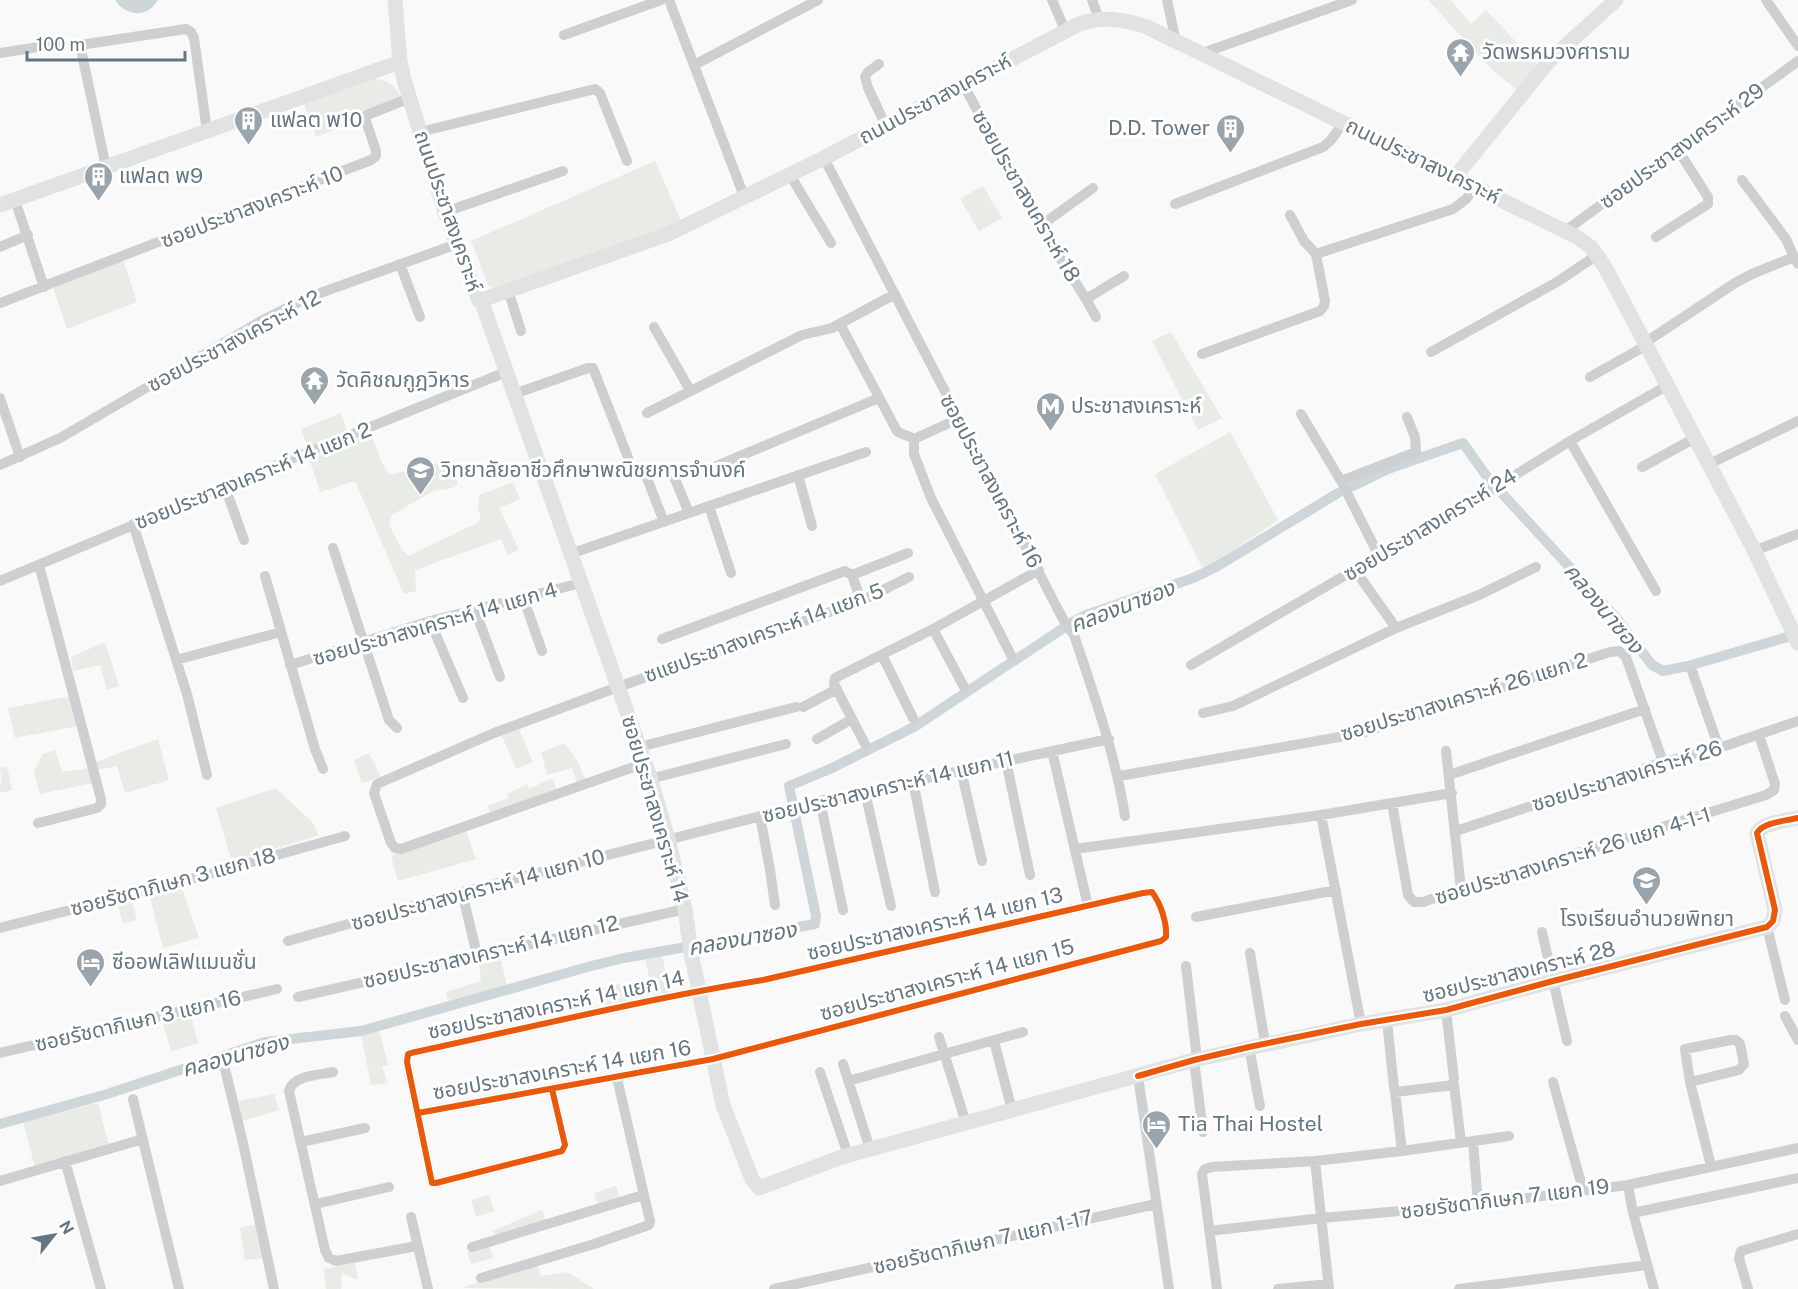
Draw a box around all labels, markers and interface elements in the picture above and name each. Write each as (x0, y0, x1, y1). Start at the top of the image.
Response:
scale bar (27, 24, 184, 62)
text: 100 m (36, 34, 85, 55)
temple icon: วัดพรหมวงศาราม (1445, 36, 1477, 78)
place label: วัดพรหมวงศาราม (1482, 39, 1630, 64)
street label: ถนนประชาสงเคราะห์ (854, 48, 1016, 149)
street label: ซอยประชาสงเคราะห์ 29 (1594, 77, 1769, 214)
building icon: แฟลต พ10 (233, 104, 265, 146)
street label: ซอยประชาสงเคราะห์ 18 (967, 106, 1086, 286)
place label: แฟลต พ10 (270, 107, 362, 132)
building icon: D.D. Tower (1215, 112, 1247, 154)
street label: ถนนประชาสงเคราะห์ (1342, 112, 1505, 209)
place label: D.D. Tower (1108, 115, 1210, 140)
street label: ถนนประชาสงเคราะห์ (409, 127, 488, 295)
building icon: แฟลต พ9 (82, 160, 114, 202)
street label: ซอยประชาสงเคราะห์ 10 (157, 160, 346, 253)
place label: แฟลต พ9 (119, 163, 203, 188)
street label: ซอยประชาสงเคราะห์ 12 (143, 284, 325, 397)
temple icon: วัดคิชฌกูฎวิหาร (299, 364, 331, 406)
place label: วัดคิชฌกูฎวิหาร (336, 367, 469, 393)
street label: ซอยประชาสงเคราะห์ 16 (935, 390, 1048, 572)
metro station icon: ประชาสงเคราะห์ (1034, 390, 1066, 432)
place label: ประชาสงเคราะห์ (1071, 393, 1202, 418)
street label: ซอยประชาสงเคราะห์ 14 แยก 2 (131, 417, 375, 534)
school or university icon: วิทยาลัยอาชีวศึกษาพณิชยการจำนงค์ (404, 454, 436, 496)
place label: วิทยาลัยอาชีวศึกษาพณิชยการจำนงค์ (441, 457, 746, 482)
street label: ซอยประชาสงเคราะห์ 24 (1339, 463, 1521, 586)
water label: คลองนาซอง (1559, 558, 1650, 659)
water label: คลองนาซอง (1066, 574, 1179, 638)
street label: ซอยประชาสงเคราะห์ 14 แยก 4 (310, 577, 560, 670)
street label: ซแยประชาสงเคราะห์ 14 แยก 5 (641, 578, 887, 688)
street label: ซอยประชาสงเคราะห์ 26 แยก 2 (1338, 647, 1590, 746)
street label: ซอยประชาสงเคราะห์ 14 (617, 712, 694, 905)
street label: ซอยประชาสงเคราะห์ 26 (1529, 735, 1725, 816)
street label: ซอยประชาสงเคราะห์ 14 แยก 11 (760, 745, 1016, 828)
street label: ซอยประชาสงเคราะห์ 26 แยก 4-1-1 (1432, 802, 1714, 909)
street label: ซอยรัชดาภิเษก 3 แยก 18 (68, 842, 278, 921)
street label: ซอยประชาสงเคราะห์ 14 แยก 10 (348, 844, 607, 935)
school or university icon: โรงเรียนอำนวยพิทยา (1631, 864, 1663, 906)
street label: ซอยประชาสงเคราะห์ 14 แยก 13 (804, 882, 1065, 965)
place label: โรงเรียนอำนวยพิทยา (1560, 906, 1734, 931)
street label: ซอยประชาสงเคราะห์ 14 แยก 12 (361, 910, 621, 993)
water label: คลองนาซอง (686, 915, 799, 960)
street label: ซอยประชาสงเคราะห์ 14 แยก 15 (817, 934, 1077, 1026)
street label: ซอยประชาสงเคราะห์ 28 (1420, 935, 1618, 1008)
hotel icon: ซีออฟเลิฟแมนชั่น (75, 946, 107, 988)
place label: ซีออฟเลิฟแมนชั่น (112, 948, 257, 974)
street label: ซอยประชาสงเคราะห์ 14 แยก 14 (425, 965, 687, 1044)
street label: ซอยรัชดาภิเษก 3 แยก 16 (32, 985, 243, 1056)
water label: คลองนาซอง (179, 1028, 292, 1082)
street label: ซอยประชาสงเคราะห์ 14 แยก 16 (431, 1034, 693, 1105)
hotel icon: Tia Thai Hostel (1141, 1108, 1173, 1150)
place label: Tia Thai Hostel (1178, 1111, 1323, 1136)
street label: ซอยรัชดาภิเษก 7 แยก 19 (1399, 1173, 1611, 1224)
street label: ซอยรัชดาภิเษก 7 แยก 1-17 (871, 1204, 1095, 1279)
north arrow (24, 1205, 84, 1265)
text: N (55, 1217, 78, 1238)

